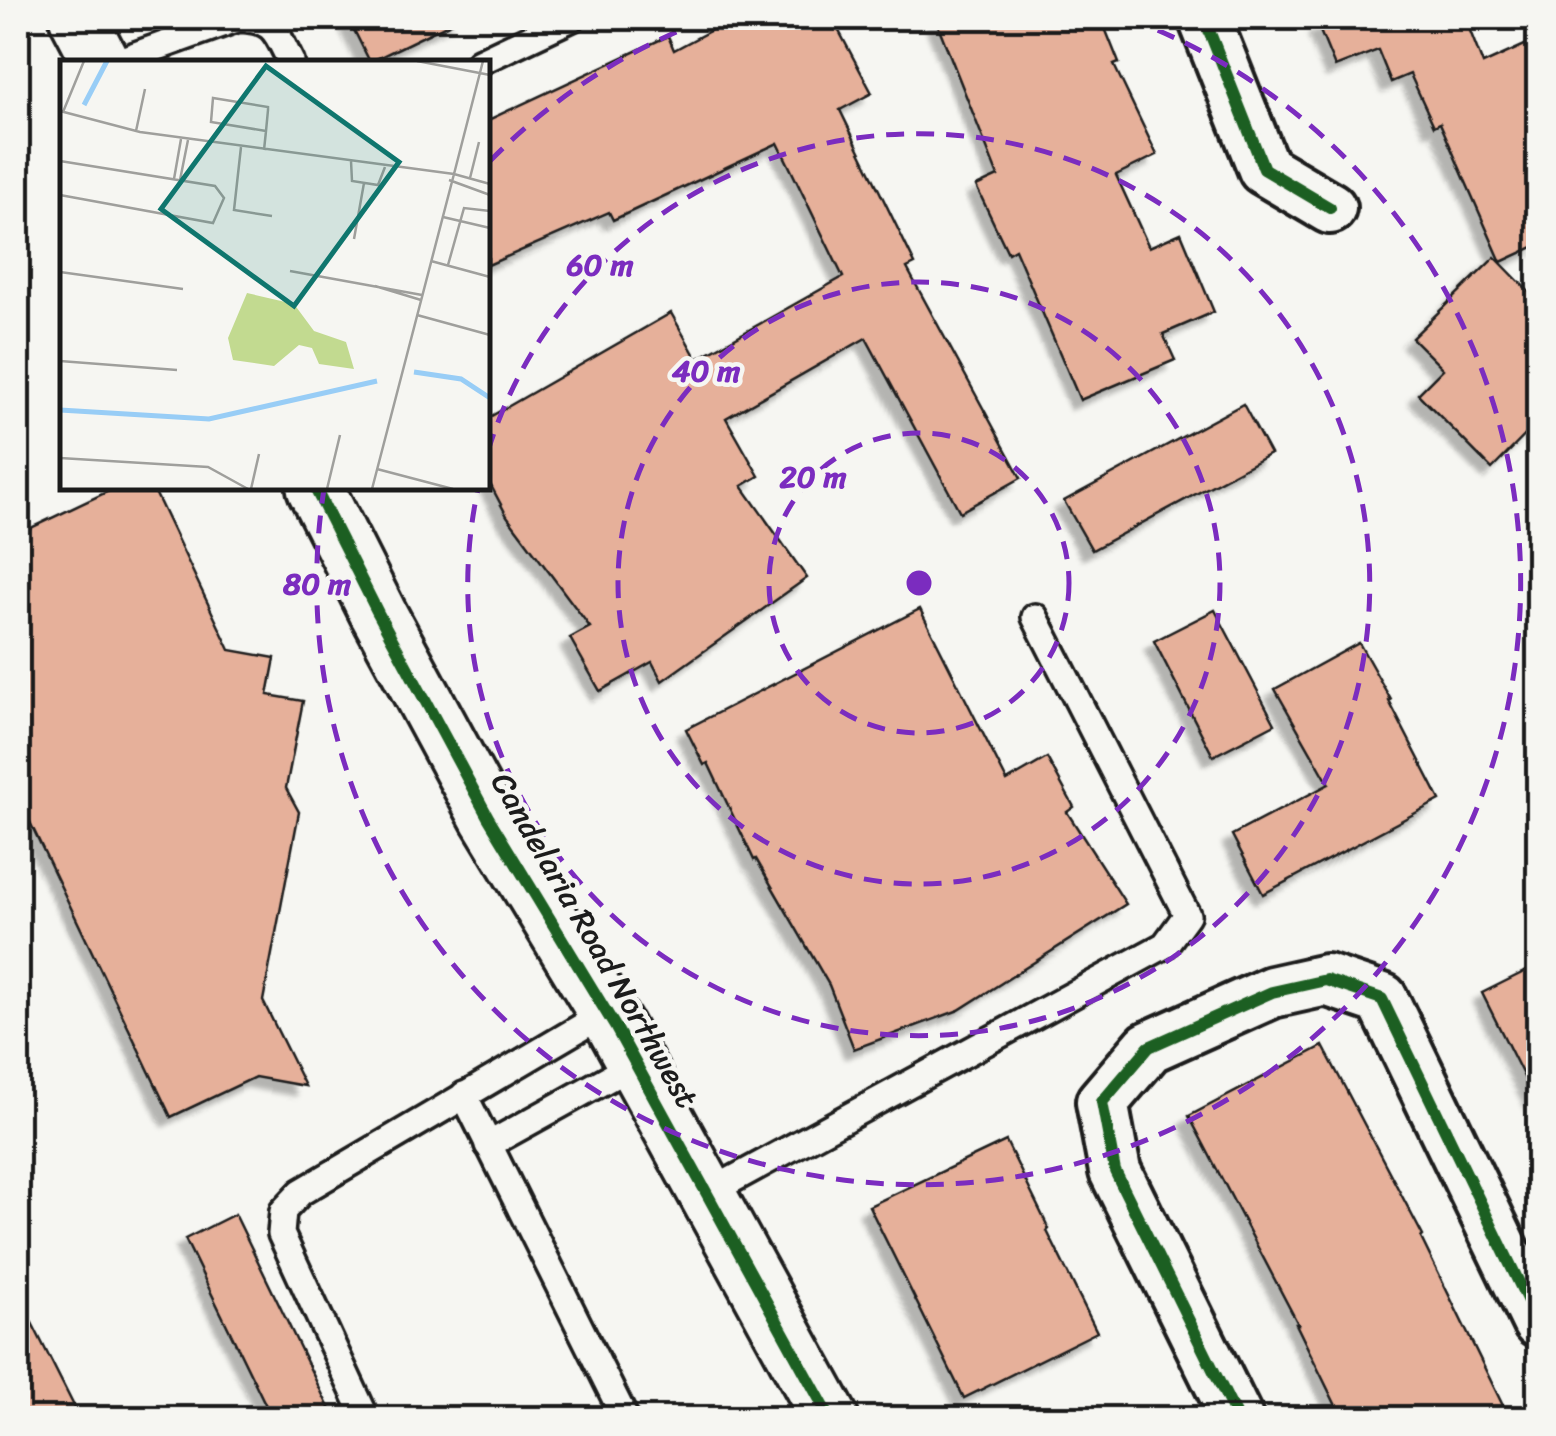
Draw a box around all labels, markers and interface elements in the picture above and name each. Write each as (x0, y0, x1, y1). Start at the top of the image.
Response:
inset map (60, 60, 490, 490)
text: 60 m (567, 238, 633, 292)
text: 40 m (672, 344, 740, 398)
text: 20 m (779, 450, 847, 504)
text: 80 m (282, 557, 351, 611)
centre of rings (901, 565, 937, 601)
street label: Candelaria Road Northwest (475, 761, 714, 1119)

